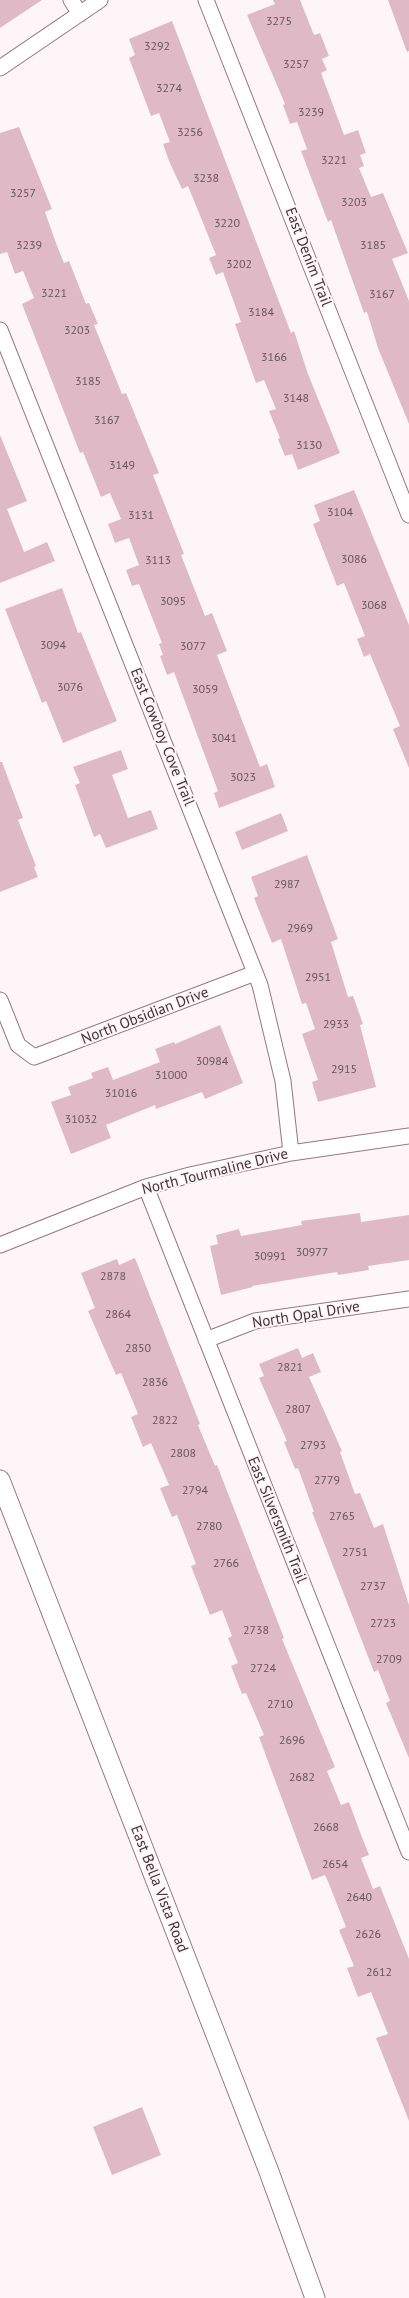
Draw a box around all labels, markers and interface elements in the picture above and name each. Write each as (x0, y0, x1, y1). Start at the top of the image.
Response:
house number: 3275 (266, 15, 292, 29)
house number: 3292 (144, 40, 170, 54)
house number: 3257 (283, 58, 309, 72)
house number: 3274 (156, 82, 182, 96)
house number: 3239 (298, 106, 324, 120)
house number: 3256 (177, 126, 203, 140)
house number: 3221 (321, 154, 347, 168)
house number: 3238 (193, 172, 219, 186)
house number: 3257 (10, 187, 36, 201)
house number: 3203 (341, 196, 367, 210)
street label: East Denim Trail (281, 205, 335, 309)
house number: 3220 (214, 217, 240, 231)
house number: 3239 (16, 239, 42, 253)
house number: 3185 (360, 239, 386, 253)
house number: 3202 (226, 258, 252, 272)
house number: 3221 (41, 287, 67, 301)
house number: 3167 (369, 288, 395, 302)
house number: 3184 (248, 306, 274, 320)
house number: 3203 (64, 324, 90, 338)
house number: 3166 (261, 351, 287, 365)
house number: 3185 (75, 375, 101, 389)
house number: 3148 (283, 392, 309, 406)
house number: 3167 (94, 414, 120, 428)
house number: 3130 (296, 439, 322, 453)
house number: 3149 (109, 459, 135, 473)
house number: 3104 (327, 506, 353, 520)
house number: 3131 (128, 509, 154, 523)
house number: 3086 (341, 553, 367, 567)
house number: 3113 (145, 554, 171, 568)
house number: 3095 (160, 595, 186, 609)
house number: 3068 (361, 599, 387, 613)
house number: 3094 (40, 639, 66, 653)
house number: 3077 (180, 640, 206, 654)
street label: East Cowboy Cove Trail (126, 665, 198, 809)
house number: 3076 (57, 681, 83, 695)
house number: 3059 (192, 683, 218, 697)
house number: 3041 (211, 732, 237, 746)
house number: 3023 (230, 771, 256, 785)
house number: 2987 (274, 878, 300, 892)
house number: 2969 (287, 922, 313, 936)
house number: 2951 (305, 971, 331, 985)
street label: North Obsidian Drive (79, 983, 211, 1049)
house number: 2933 (323, 1018, 349, 1032)
house number: 30984 (196, 1055, 228, 1069)
house number: 2915 (331, 1063, 357, 1077)
house number: 31000 (155, 1069, 187, 1083)
house number: 31016 (105, 1087, 137, 1101)
house number: 31032 (65, 1113, 97, 1127)
street label: North Tourmaline Drive (140, 1145, 290, 1199)
house number: 30977 (296, 1246, 328, 1260)
house number: 30991 (254, 1250, 286, 1264)
house number: 2878 (100, 1270, 126, 1284)
street label: North Opal Drive (251, 1298, 361, 1332)
house number: 2864 (105, 1308, 131, 1322)
house number: 2850 (125, 1342, 151, 1356)
house number: 2821 (277, 1361, 303, 1375)
house number: 2836 (142, 1376, 168, 1390)
house number: 2807 (285, 1403, 311, 1417)
house number: 2822 (152, 1414, 178, 1428)
house number: 2793 (300, 1439, 326, 1453)
house number: 2808 (170, 1447, 196, 1461)
street label: East Silversmith Trail (243, 1454, 311, 1586)
house number: 2779 (314, 1474, 340, 1488)
house number: 2794 (182, 1484, 208, 1498)
house number: 2765 (329, 1510, 355, 1524)
house number: 2780 (196, 1520, 222, 1534)
house number: 2751 (342, 1546, 368, 1560)
house number: 2766 (213, 1557, 239, 1571)
house number: 2737 (360, 1580, 386, 1594)
house number: 2723 (370, 1617, 396, 1631)
house number: 2738 (243, 1624, 269, 1638)
house number: 2709 (376, 1653, 402, 1667)
house number: 2724 (250, 1662, 276, 1676)
house number: 2710 (267, 1698, 293, 1712)
house number: 2696 (279, 1734, 305, 1748)
house number: 2682 (289, 1771, 315, 1785)
house number: 2668 (313, 1821, 339, 1835)
street label: East Bella Vista Road (126, 1823, 192, 1955)
house number: 2654 (322, 1858, 348, 1872)
house number: 2640 (346, 1891, 372, 1905)
house number: 2626 (355, 1928, 381, 1942)
house number: 2612 (366, 1966, 392, 1980)

